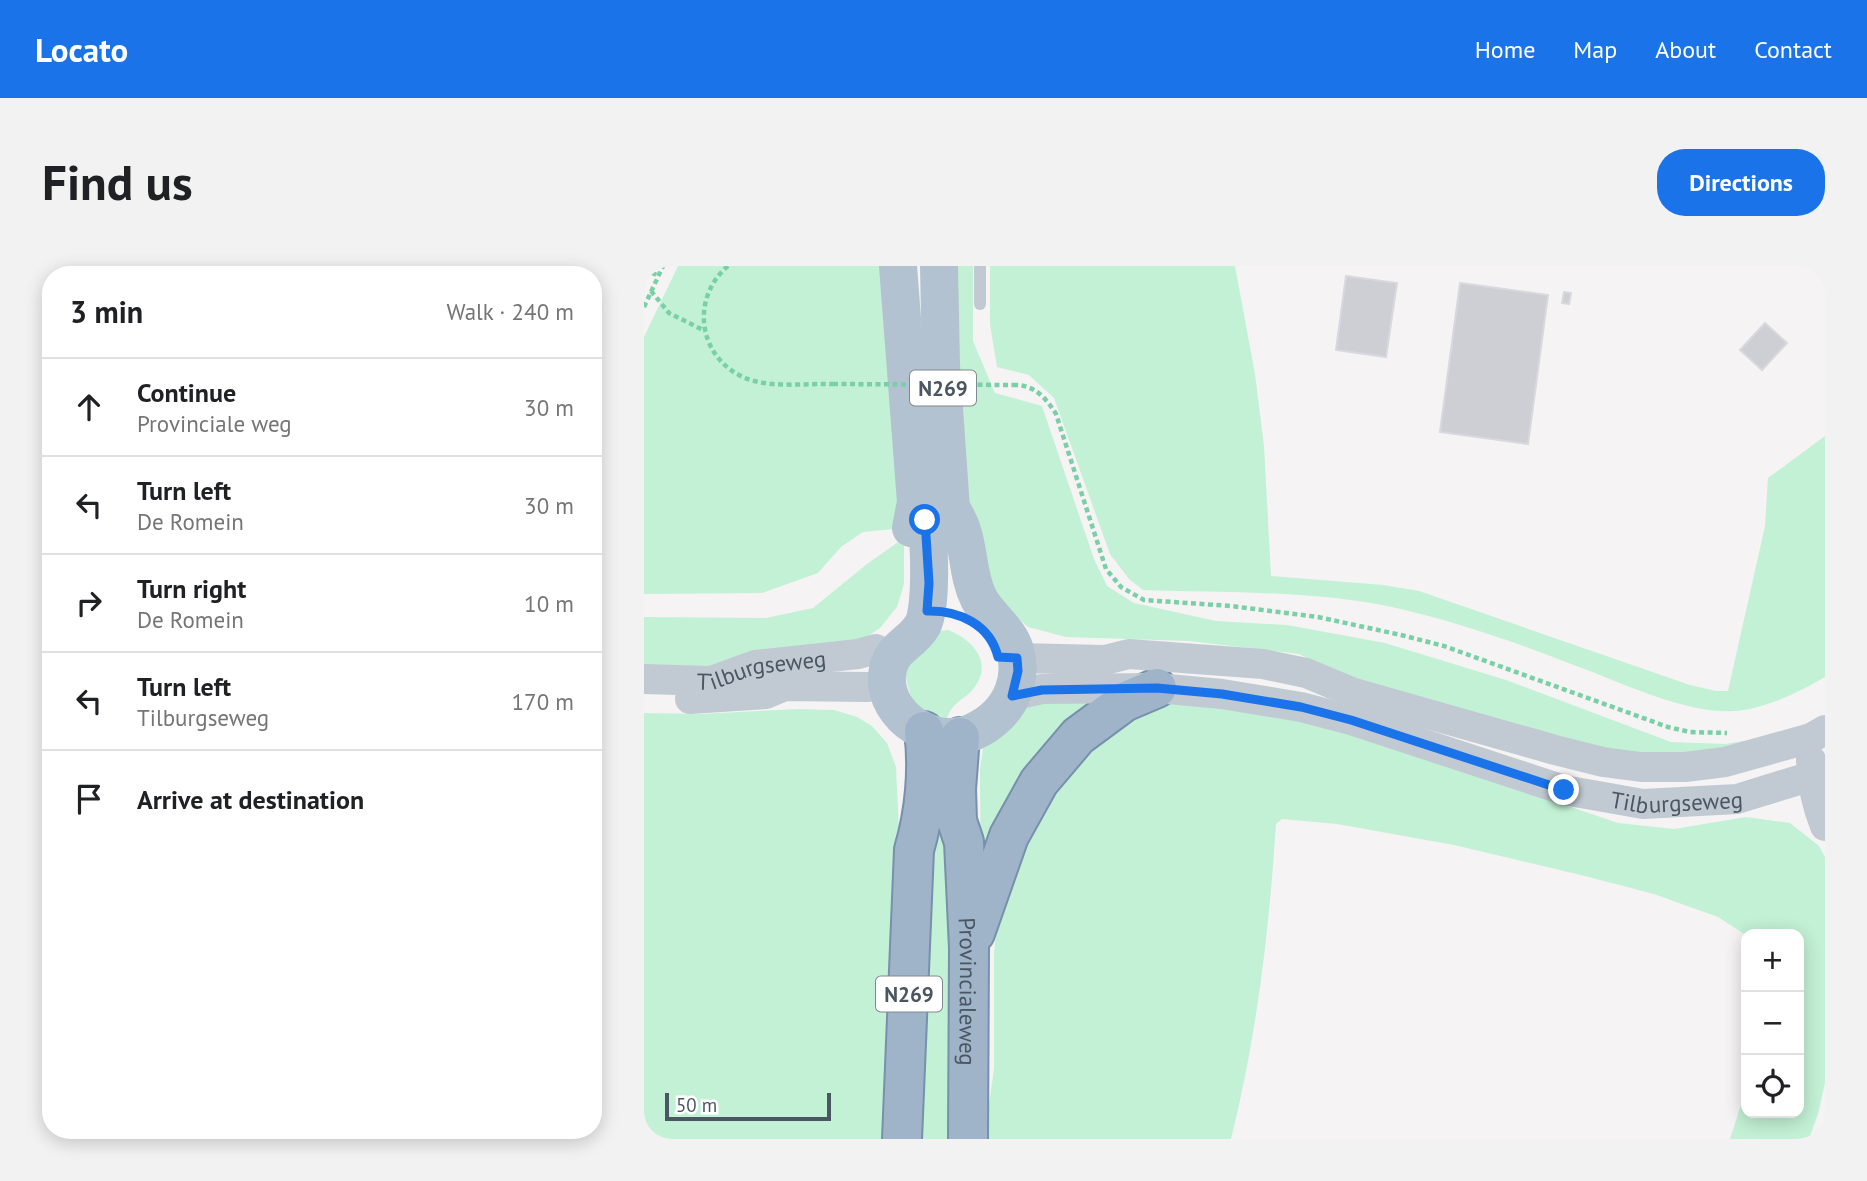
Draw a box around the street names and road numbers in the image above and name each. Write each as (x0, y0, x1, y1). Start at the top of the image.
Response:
road number: N269 (910, 370, 976, 406)
street label: Tilburgseweg (696, 643, 827, 695)
street label: Tilburgseweg (1609, 784, 1744, 819)
street label: Provincialeweg (953, 917, 984, 1066)
road number: N269 (876, 976, 942, 1012)

